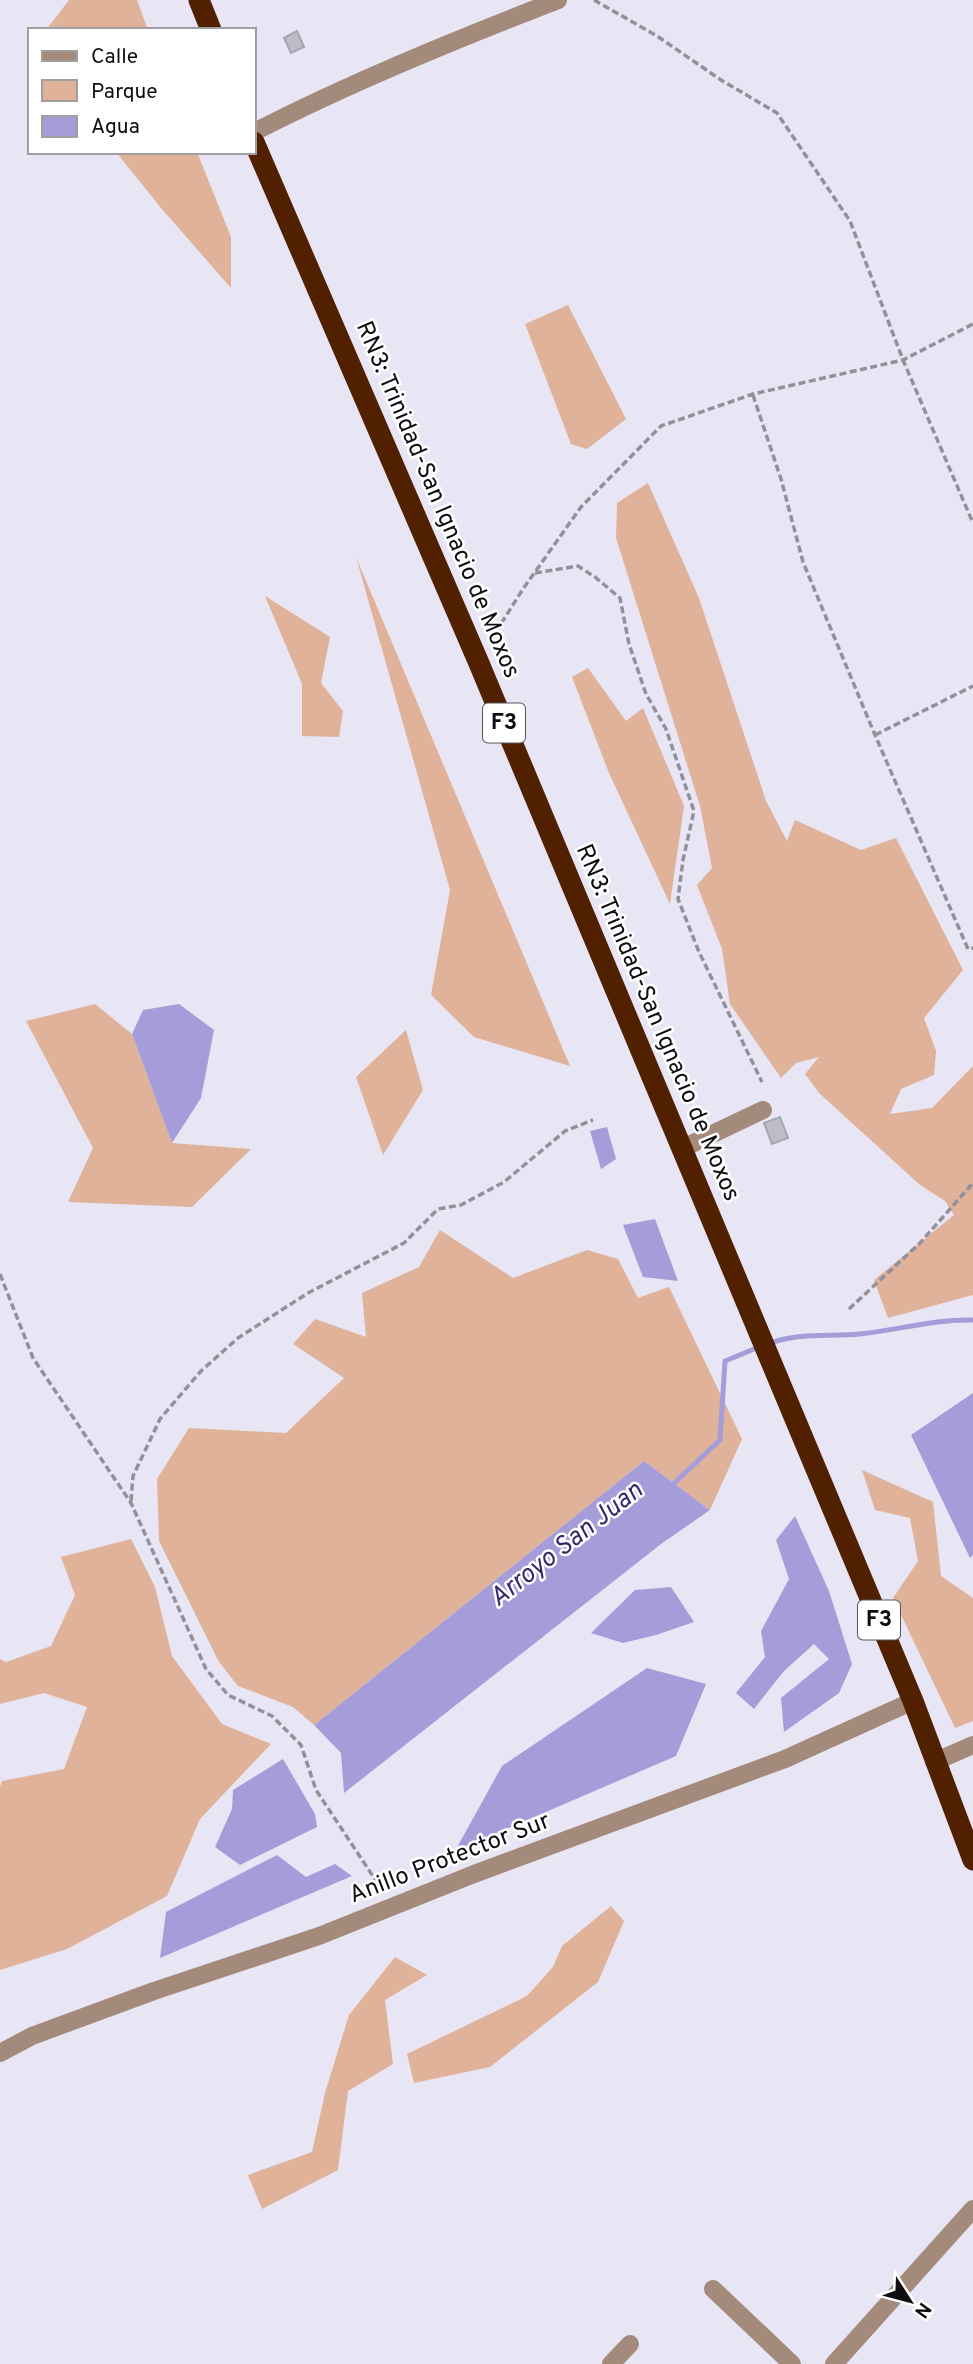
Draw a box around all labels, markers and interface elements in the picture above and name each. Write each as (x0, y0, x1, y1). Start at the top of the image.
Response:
legend (28, 28, 256, 154)
text: Calle (91, 44, 138, 71)
text: Parque (91, 79, 158, 106)
text: Agua (91, 114, 140, 141)
street label: RN3: Trinidad-San Ignacio de Moxos (348, 317, 526, 683)
road number: F3 (483, 704, 525, 743)
street label: RN3: Trinidad-San Ignacio de Moxos (568, 840, 746, 1206)
water label: Arroyo San Juan (484, 1475, 650, 1615)
road number: F3 (858, 1600, 900, 1639)
street label: Anillo Protector Sur (345, 1807, 555, 1911)
north arrow (875, 2266, 945, 2336)
text: N (908, 2297, 936, 2322)

